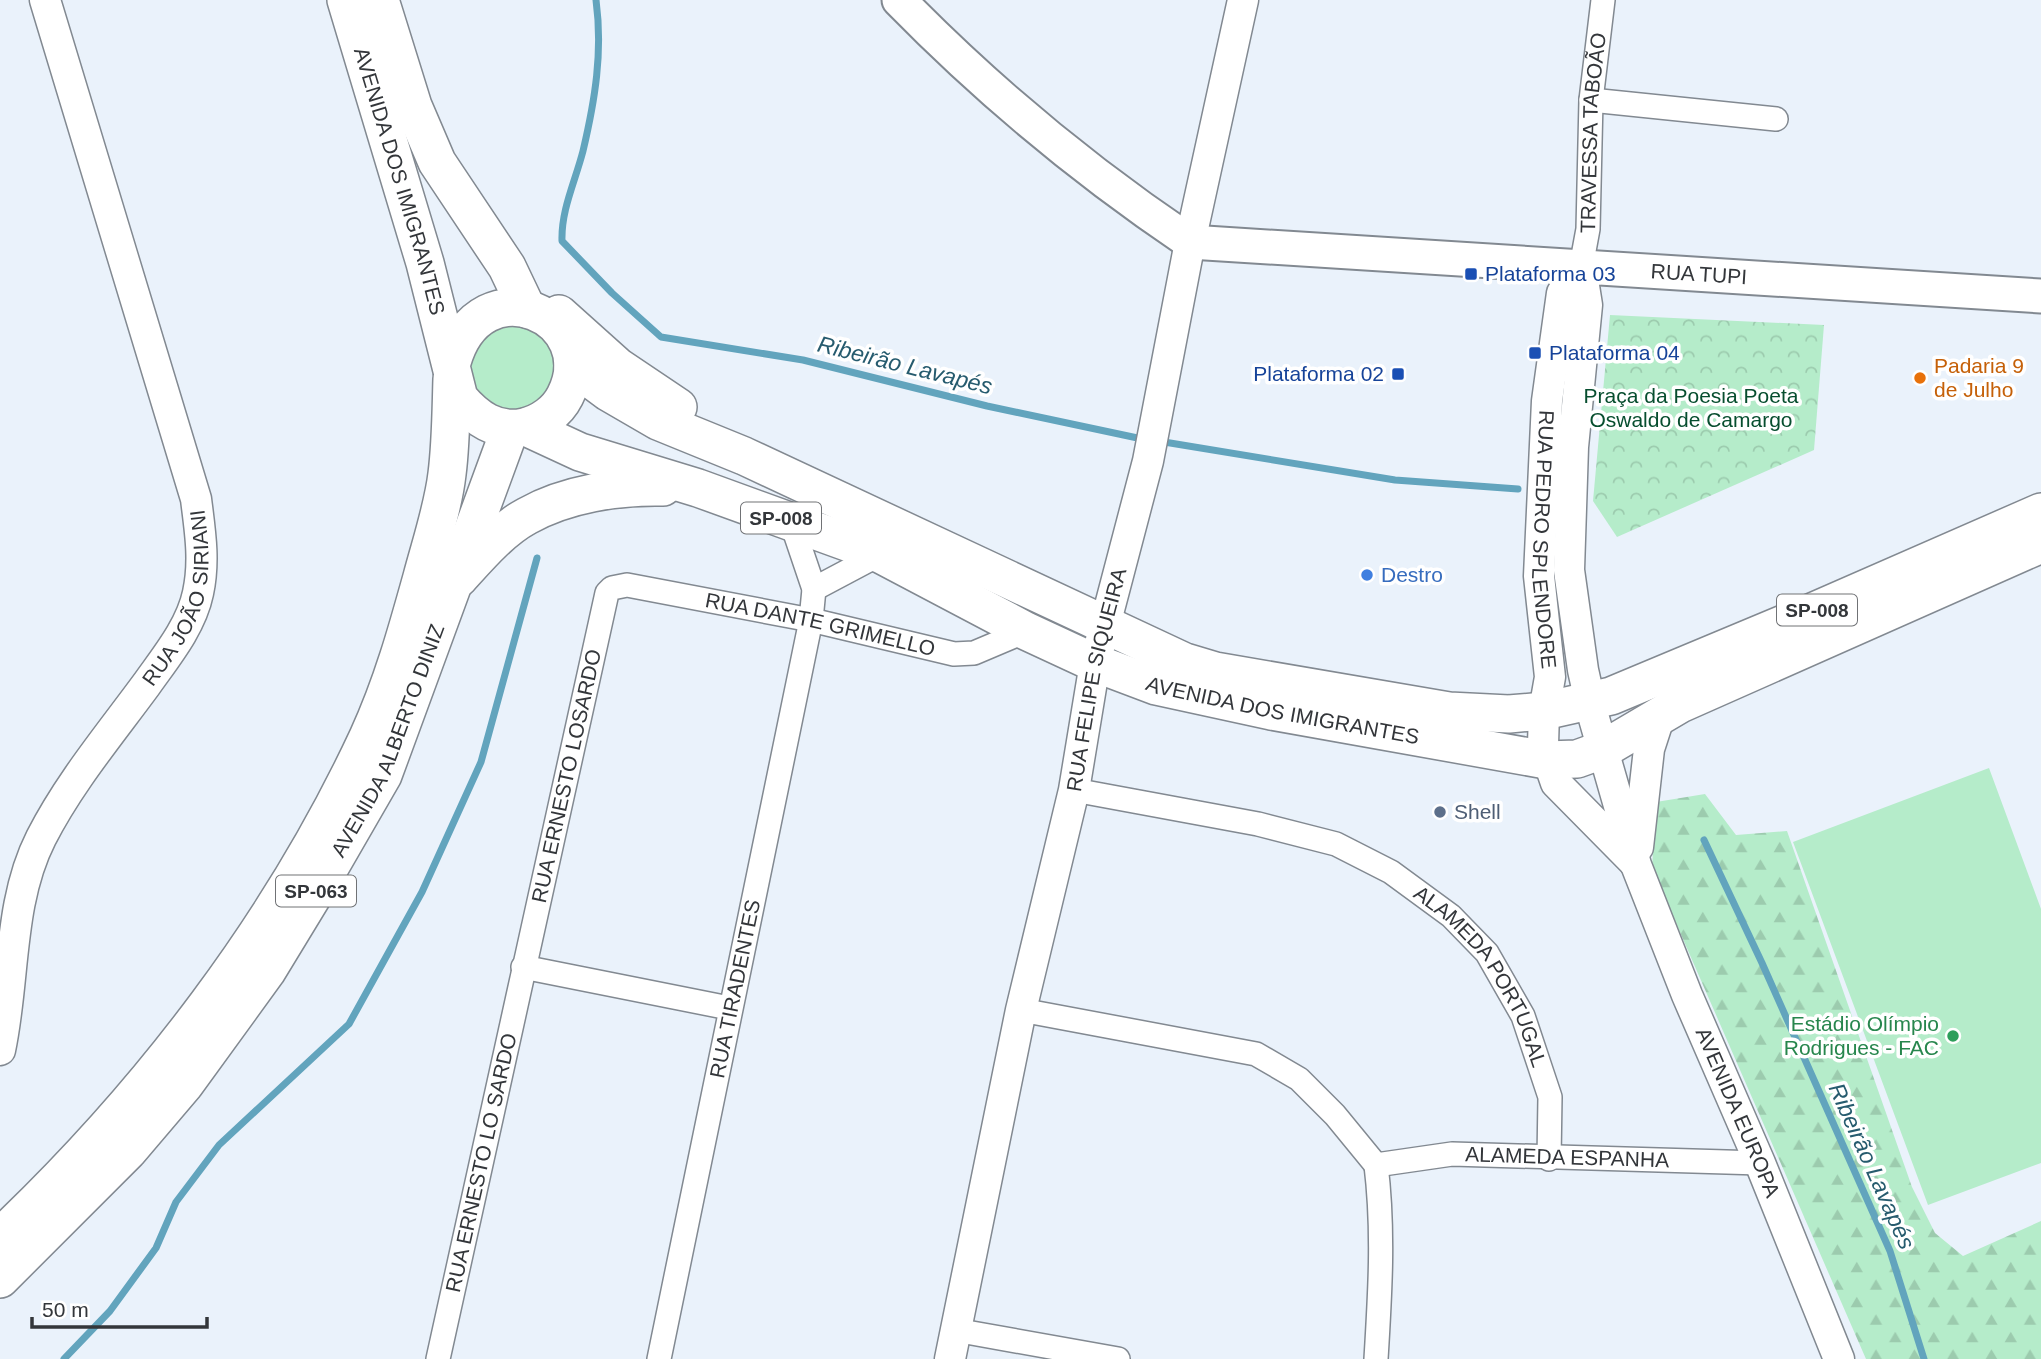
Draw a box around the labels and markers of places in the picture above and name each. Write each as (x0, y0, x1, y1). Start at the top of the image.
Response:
place label: Plataforma 03 (1485, 262, 1616, 285)
marker: Plataforma 03 (1463, 266, 1479, 282)
place label: Plataforma 04 (1549, 341, 1680, 364)
marker: Plataforma 04 (1527, 345, 1543, 361)
place label: Padaria 9 de Julho (1934, 354, 2024, 401)
place label: Plataforma 02 (1253, 362, 1384, 385)
marker: Plataforma 02 (1390, 366, 1406, 382)
marker: Padaria 9 de Julho (1912, 370, 1928, 386)
place label: Destro (1381, 563, 1443, 586)
marker: Destro (1359, 567, 1375, 583)
place label: Shell (1454, 800, 1501, 823)
marker: Shell (1432, 804, 1448, 820)
place label: Estádio Olímpio Rodrigues - FAC (1784, 1012, 1939, 1059)
marker: Estádio Olímpio Rodrigues - FAC (1945, 1028, 1961, 1044)

